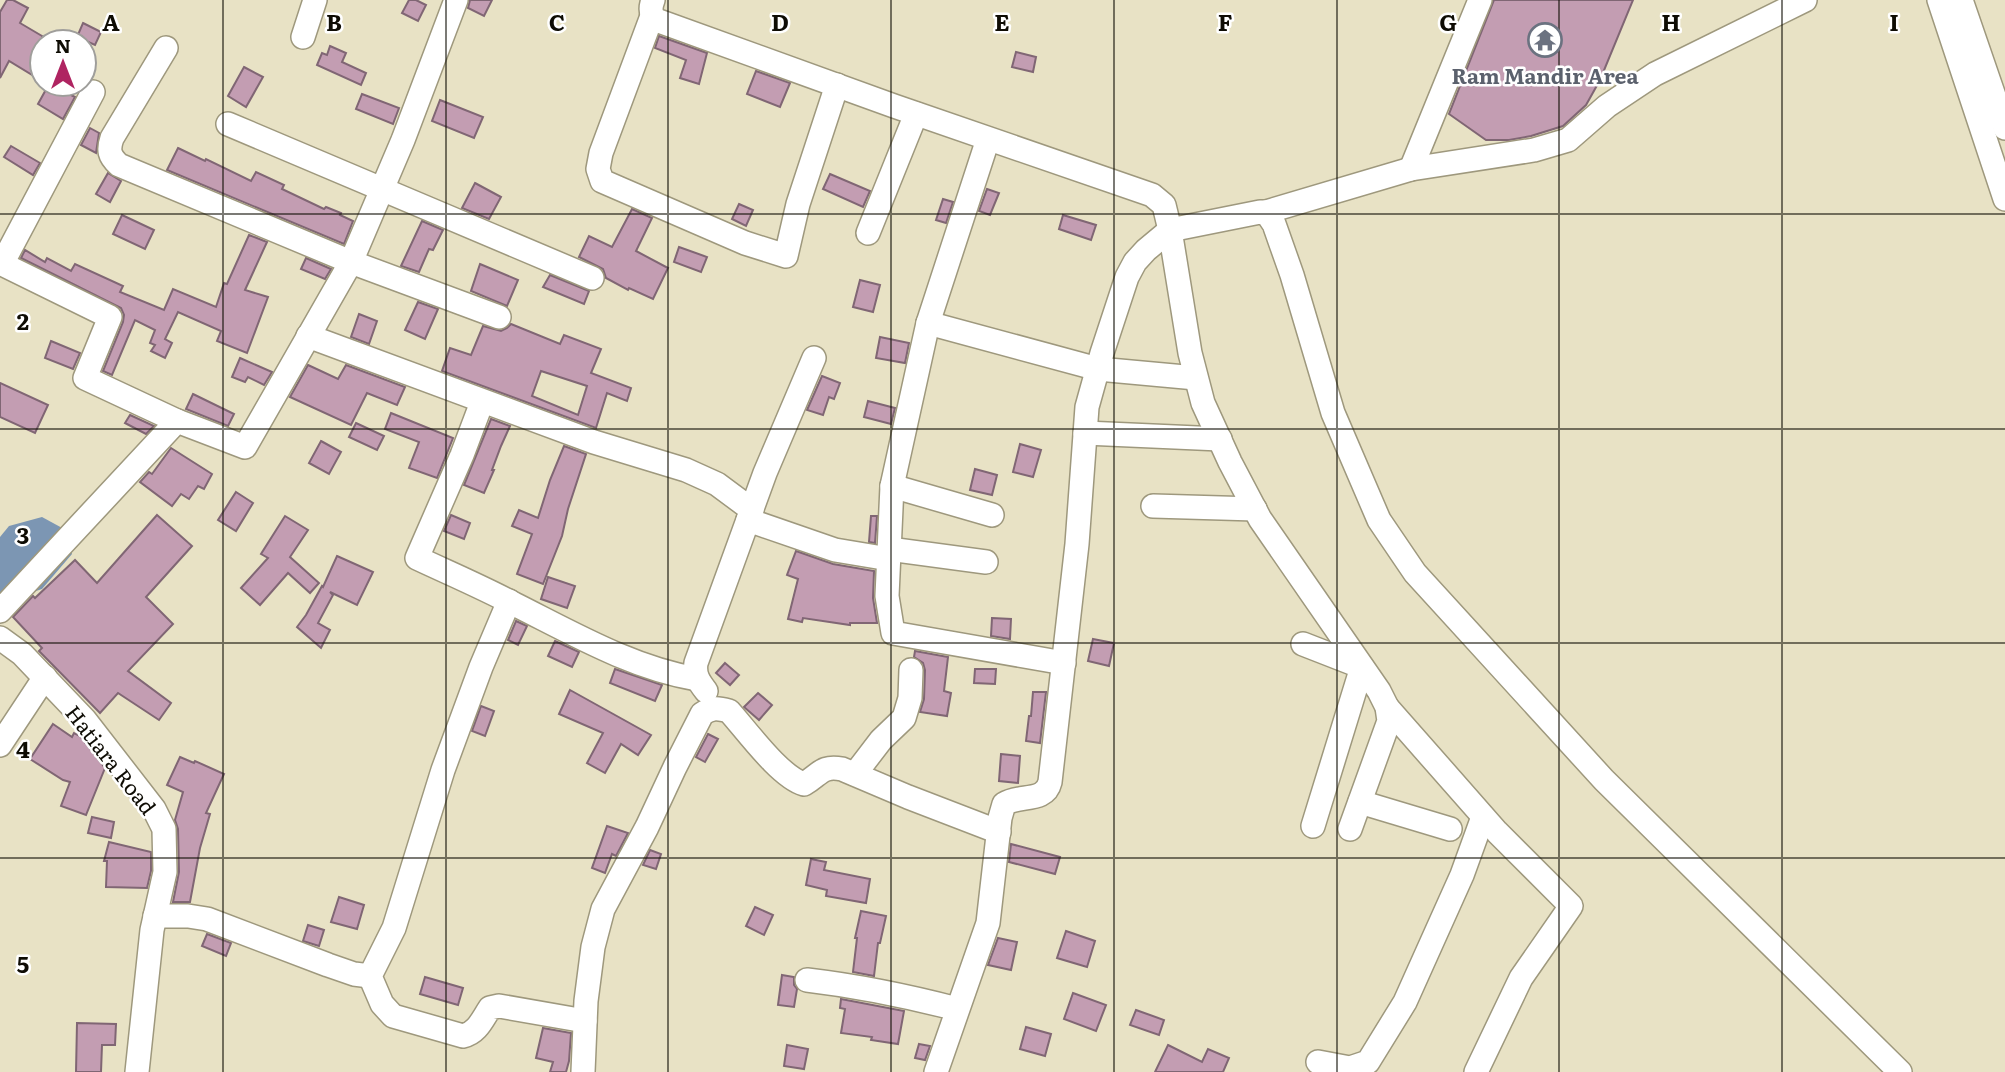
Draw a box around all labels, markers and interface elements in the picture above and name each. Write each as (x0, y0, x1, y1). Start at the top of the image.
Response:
text: A (102, 4, 120, 38)
text: B (326, 4, 342, 38)
text: C (549, 4, 565, 38)
text: D (771, 4, 789, 38)
text: E (994, 4, 1010, 38)
text: F (1218, 4, 1233, 38)
text: G (1439, 4, 1457, 38)
text: H (1661, 4, 1681, 38)
text: I (1889, 4, 1899, 38)
temple icon: Ram Mandir Area (1526, 21, 1564, 59)
north arrow (28, 28, 98, 98)
text: N (55, 31, 71, 59)
place label: Ram Mandir Area (1451, 59, 1639, 90)
text: 2 (17, 303, 29, 337)
text: 3 (17, 517, 29, 551)
street label: Hatiara Road (59, 698, 165, 820)
text: 4 (16, 731, 30, 765)
text: 5 (17, 946, 29, 980)

